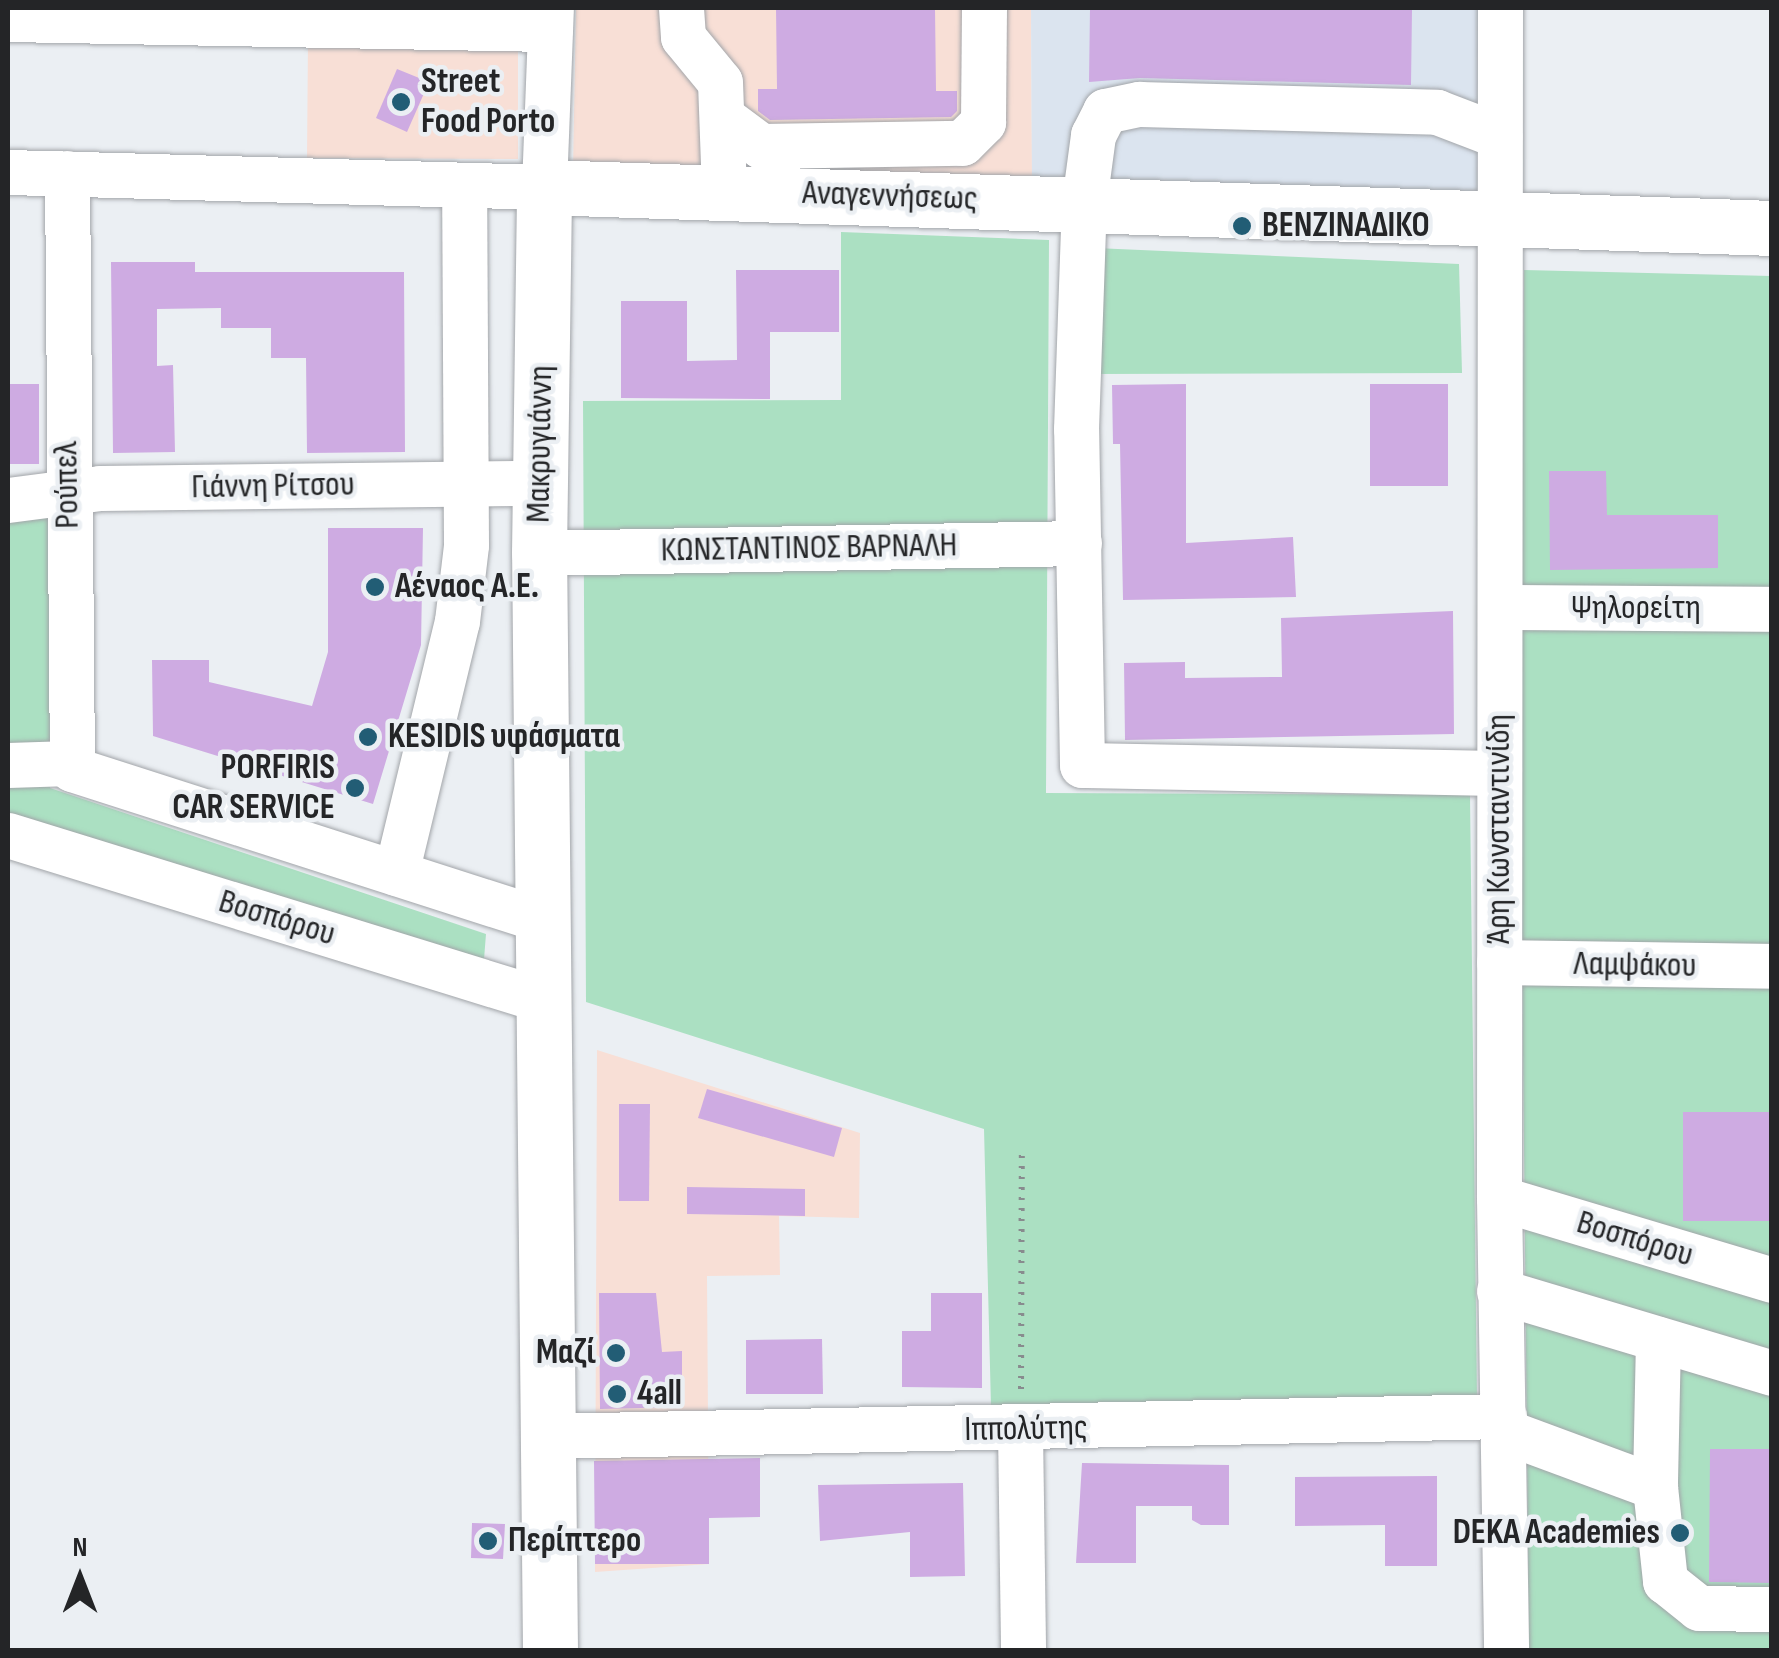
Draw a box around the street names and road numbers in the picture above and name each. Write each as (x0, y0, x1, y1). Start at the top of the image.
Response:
street label: Αναγεννήσεως (802, 172, 978, 220)
street label: Μακρυγιάννη (518, 365, 562, 523)
street label: Ρούπελ (45, 441, 89, 529)
street label: Γιάννη Ρίτσου (191, 464, 355, 508)
street label: ΚΩΝΣΤΑΝΤΙΝΟΣ ΒΑΡΝΑΛΗ (660, 524, 958, 572)
street label: Ψηλορείτη (1571, 587, 1701, 629)
street label: Άρη Κωνσταντινίδη (1478, 714, 1520, 944)
street label: Βοσπόρου (214, 880, 340, 956)
street label: Λαμψάκου (1573, 943, 1697, 987)
street label: Βοσπόρου (1572, 1201, 1698, 1277)
street label: Ιππολύτης (964, 1407, 1088, 1451)

